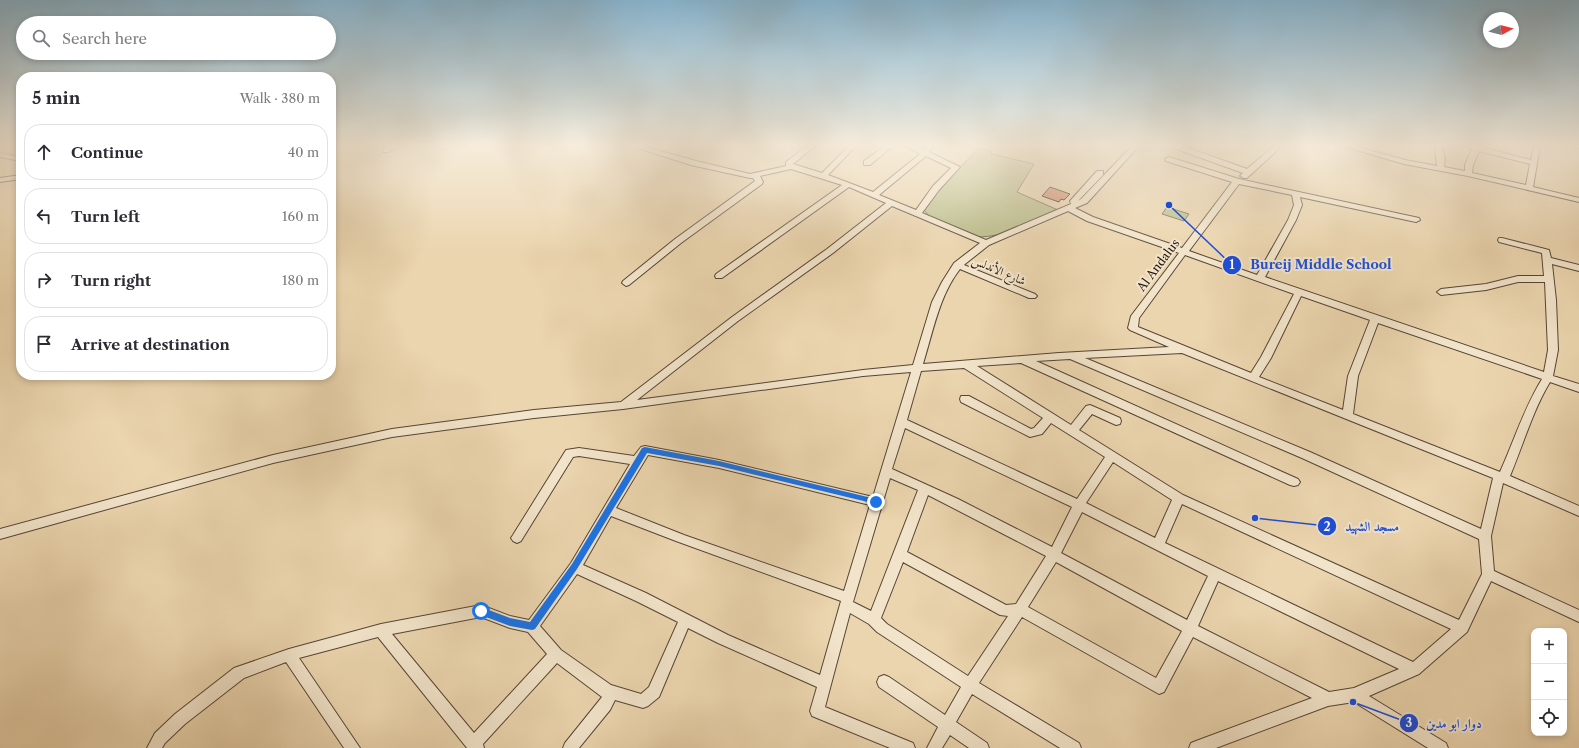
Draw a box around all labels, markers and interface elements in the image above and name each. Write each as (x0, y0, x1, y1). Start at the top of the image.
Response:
north arrow (1483, 12, 1519, 48)
search box (16, 16, 336, 60)
icon: search (30, 27, 52, 49)
text: Search here (62, 29, 147, 48)
text: 5 min (32, 88, 80, 108)
text: Walk · 380 m (240, 90, 320, 106)
icon: ahead (33, 141, 55, 163)
text: Continue (71, 143, 143, 162)
text: 40 m (288, 144, 319, 160)
icon: left (33, 205, 55, 227)
text: Turn left (71, 207, 140, 226)
text: 160 m (282, 208, 319, 224)
street label: Al Andalus (1133, 236, 1182, 295)
street label: شارع الأندلس (968, 251, 1029, 292)
callout: Bureij Middle School (1222, 252, 1399, 277)
text: Bureij Middle School (1250, 256, 1392, 272)
text: 1 (1229, 257, 1235, 272)
icon: right (33, 269, 55, 291)
text: Turn right (71, 271, 151, 290)
text: 180 m (282, 272, 319, 288)
icon: arrive (33, 333, 55, 355)
text: Arrive at destination (71, 335, 230, 354)
route end (867, 493, 885, 511)
callout: مسجد الشهيد (1317, 514, 1407, 539)
text: مسجد الشهيد (1345, 518, 1399, 535)
text: 2 (1323, 519, 1331, 534)
route start (472, 602, 490, 620)
map controls (1531, 628, 1567, 736)
button: + (1531, 628, 1567, 664)
button: − (1531, 664, 1567, 700)
button: locate (1531, 700, 1567, 736)
callout: دوار ابو مدين (1399, 711, 1490, 736)
text: 3 (1406, 715, 1413, 730)
text: دوار ابو مدين (1426, 715, 1482, 732)

